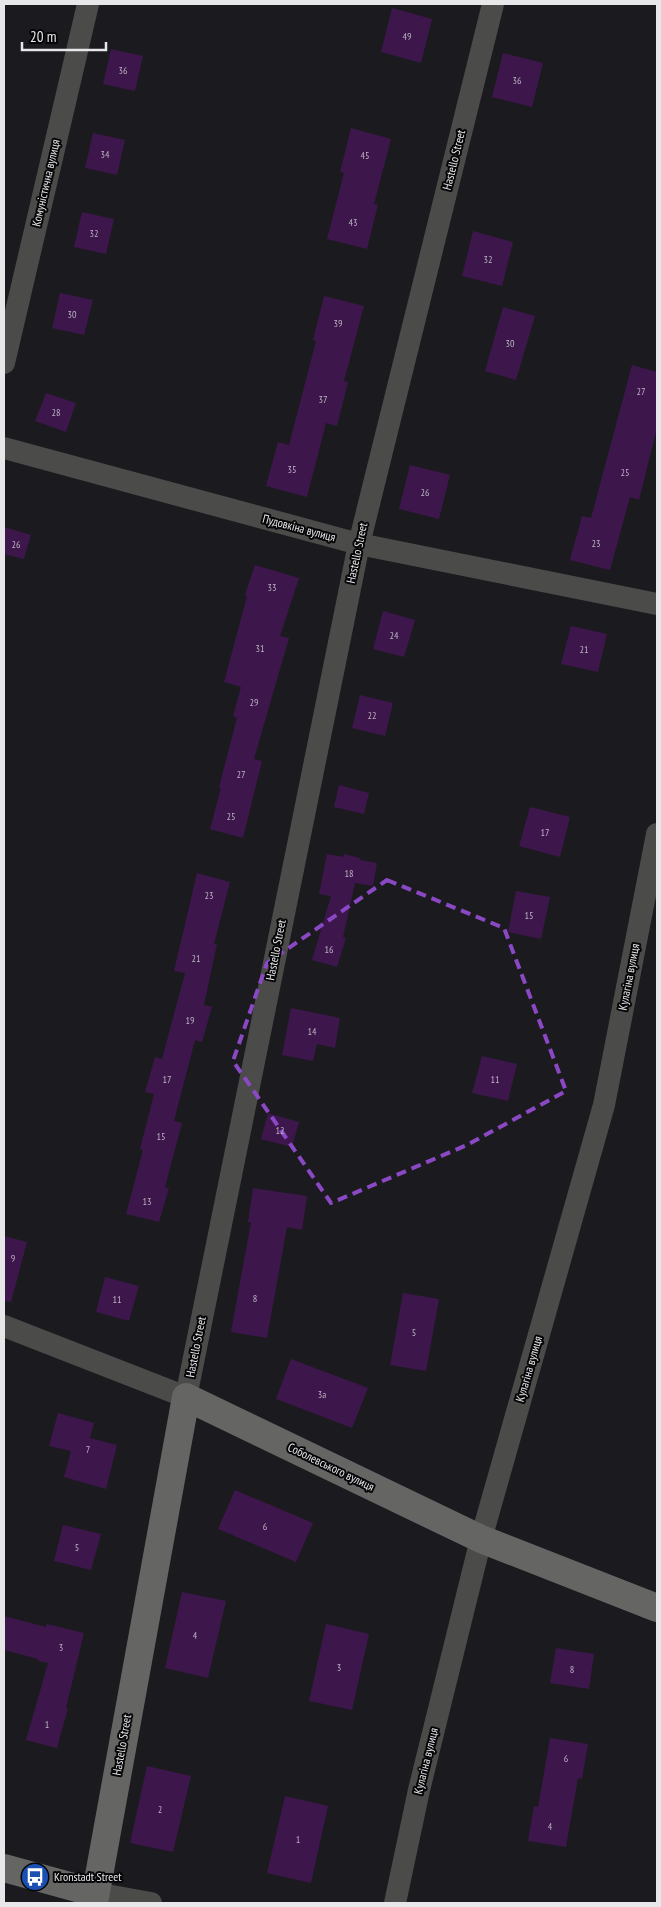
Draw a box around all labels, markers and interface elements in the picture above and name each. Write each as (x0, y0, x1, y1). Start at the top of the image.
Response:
scale bar (22, 20, 106, 52)
text: 20 m (30, 27, 56, 46)
house number: 49 (403, 30, 412, 43)
house number: 36 (119, 64, 128, 77)
house number: 36 (513, 74, 522, 87)
street label: Hastello Street (439, 127, 468, 192)
street label: Комуністична вулиця (28, 138, 63, 228)
house number: 34 (101, 148, 110, 161)
house number: 45 (361, 149, 370, 162)
house number: 43 (349, 216, 358, 229)
house number: 32 (90, 227, 99, 240)
house number: 32 (484, 253, 493, 266)
house number: 30 (68, 308, 77, 321)
house number: 39 (334, 317, 343, 330)
house number: 30 (506, 337, 515, 350)
house number: 27 (637, 385, 646, 398)
house number: 37 (319, 393, 328, 406)
house number: 28 (52, 406, 61, 419)
house number: 35 (288, 463, 297, 476)
house number: 25 (621, 466, 630, 479)
house number: 26 (421, 486, 430, 499)
street label: Пудовкіна вулиця (261, 511, 338, 545)
street label: Hastello Street (343, 521, 370, 585)
house number: 23 (592, 537, 601, 550)
house number: 26 (12, 538, 21, 551)
house number: 33 (268, 581, 277, 594)
house number: 24 (390, 629, 399, 642)
house number: 31 (256, 642, 265, 655)
house number: 21 (580, 643, 589, 656)
house number: 29 (250, 696, 259, 709)
house number: 22 (368, 709, 377, 722)
house number: 27 (237, 768, 246, 781)
house number: 25 (227, 810, 236, 823)
house number: 17 (541, 826, 550, 839)
house number: 18 (345, 867, 354, 880)
house number: 23 (205, 889, 214, 902)
house number: 15 (525, 909, 534, 922)
street label: Hastello Street (262, 918, 289, 982)
street label: Кулагіна вулиця (615, 942, 642, 1012)
house number: 16 (325, 943, 334, 956)
house number: 21 (192, 952, 201, 965)
house number: 19 (186, 1014, 195, 1027)
house number: 14 (308, 1025, 317, 1038)
house number: 17 (163, 1073, 172, 1086)
house number: 11 (491, 1073, 500, 1086)
house number: 12 (276, 1124, 285, 1137)
house number: 15 (157, 1130, 166, 1143)
house number: 13 (143, 1195, 152, 1208)
house number: 9 (11, 1252, 15, 1265)
house number: 8 (253, 1292, 257, 1305)
house number: 11 (113, 1293, 122, 1306)
street label: Hastello Street (182, 1315, 209, 1379)
house number: 5 (412, 1326, 416, 1339)
street label: Кулагіна вулиця (512, 1334, 545, 1404)
house number: 3а (318, 1388, 326, 1401)
street label: Соболевського вулиця (286, 1439, 377, 1494)
house number: 7 (86, 1443, 90, 1456)
house number: 6 (263, 1520, 268, 1533)
house number: 5 (75, 1541, 79, 1554)
house number: 4 (193, 1629, 198, 1642)
house number: 3 (59, 1641, 63, 1654)
house number: 3 (337, 1661, 341, 1674)
house number: 8 (570, 1663, 574, 1676)
street label: Hastello Street (109, 1713, 134, 1777)
house number: 1 (45, 1718, 49, 1731)
street label: Кулагіна вулиця (410, 1726, 441, 1796)
house number: 6 (564, 1752, 569, 1765)
house number: 2 (158, 1803, 162, 1816)
house number: 4 (548, 1820, 553, 1833)
house number: 1 (296, 1833, 300, 1846)
bus stop icon: Kronstadt Street (20, 1862, 50, 1892)
place label: Kronstadt Street (54, 1869, 122, 1884)

